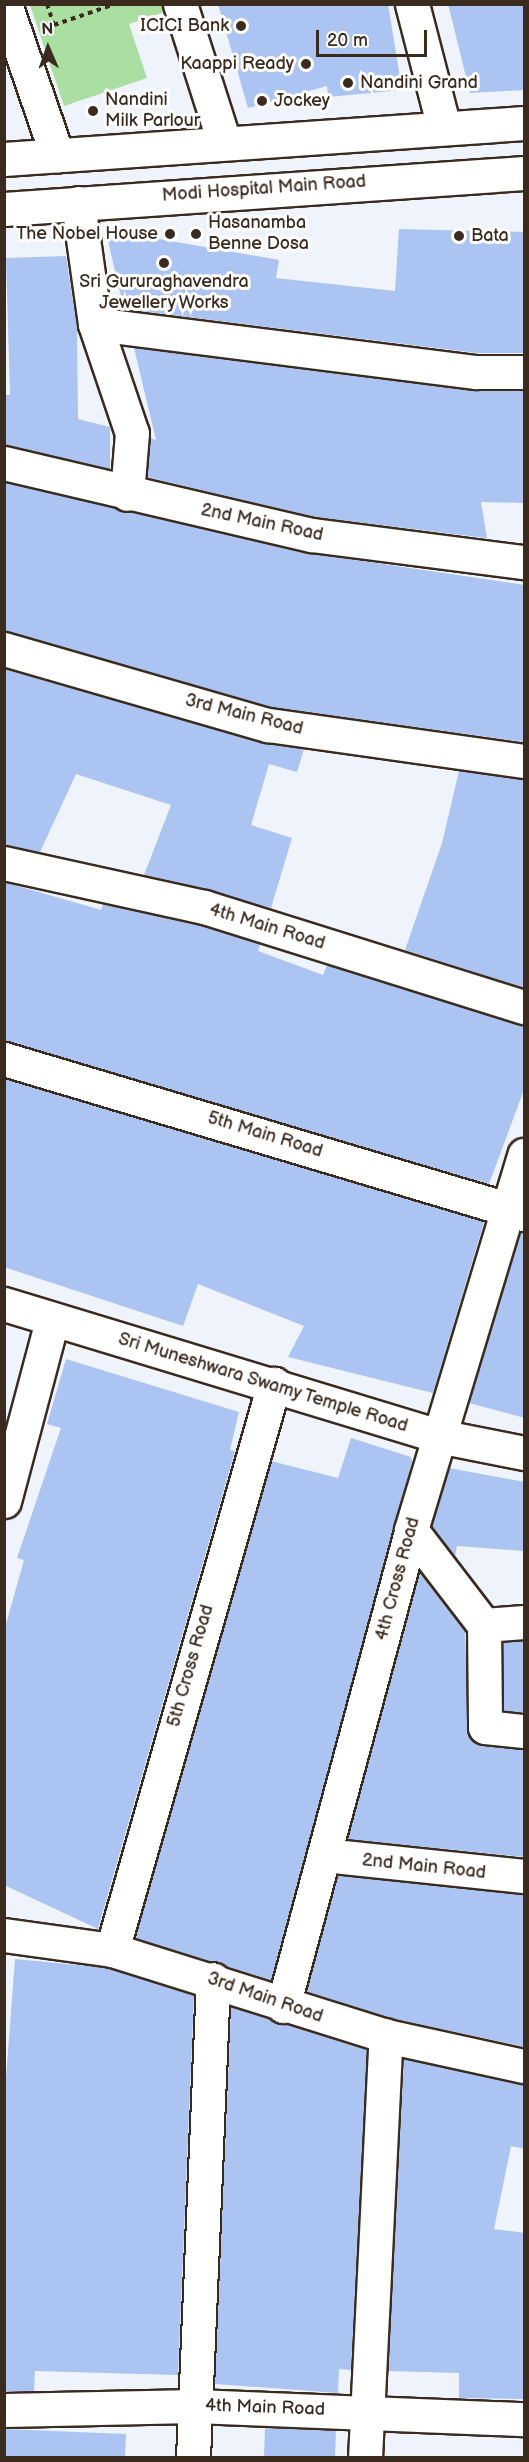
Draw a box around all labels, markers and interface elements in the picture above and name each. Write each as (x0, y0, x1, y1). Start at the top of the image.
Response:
place label: ICICI Bank (140, 15, 229, 37)
north arrow (18, 18, 78, 78)
scale bar (319, 18, 430, 56)
marker: ICICI Bank (234, 19, 248, 33)
text: N (41, 20, 54, 39)
text: 20 m (327, 30, 368, 51)
place label: Kaappi Ready (180, 53, 294, 75)
marker: Kaappi Ready (299, 57, 313, 71)
place label: Nandini Grand (360, 72, 478, 94)
marker: Nandini Grand (341, 76, 355, 90)
place label: Nandini Milk Parlour (105, 90, 200, 132)
place label: Jockey (274, 90, 330, 112)
marker: Jockey (255, 94, 269, 108)
marker: Nandini Milk Parlour (86, 104, 100, 118)
street label: Modi Hospital Main Road (161, 171, 367, 207)
place label: Hasanamba Benne Dosa (208, 213, 309, 256)
place label: The Nobel House (16, 223, 158, 245)
place label: Bata (471, 225, 509, 247)
marker: The Nobel House (163, 227, 177, 241)
marker: Hasanamba Benne Dosa (189, 227, 203, 241)
marker: Bata (452, 229, 466, 243)
marker: Sri Gururaghavendra Jewellery Works (157, 256, 171, 270)
place label: Sri Gururaghavendra Jewellery Works (79, 272, 249, 314)
street label: 2nd Main Road (199, 500, 325, 546)
street label: 3rd Main Road (183, 690, 305, 740)
street label: 4th Main Road (207, 899, 327, 955)
street label: 5th Main Road (205, 1107, 325, 1163)
street label: Sri Muneshwara Swamy Temple Road (115, 1328, 411, 1438)
street label: 4th Cross Road (371, 1515, 425, 1643)
street label: 5th Cross Road (163, 1602, 219, 1730)
street label: 2nd Main Road (361, 1850, 487, 1884)
street label: 3rd Main Road (204, 1968, 326, 2028)
street label: 4th Main Road (205, 2395, 325, 2421)

